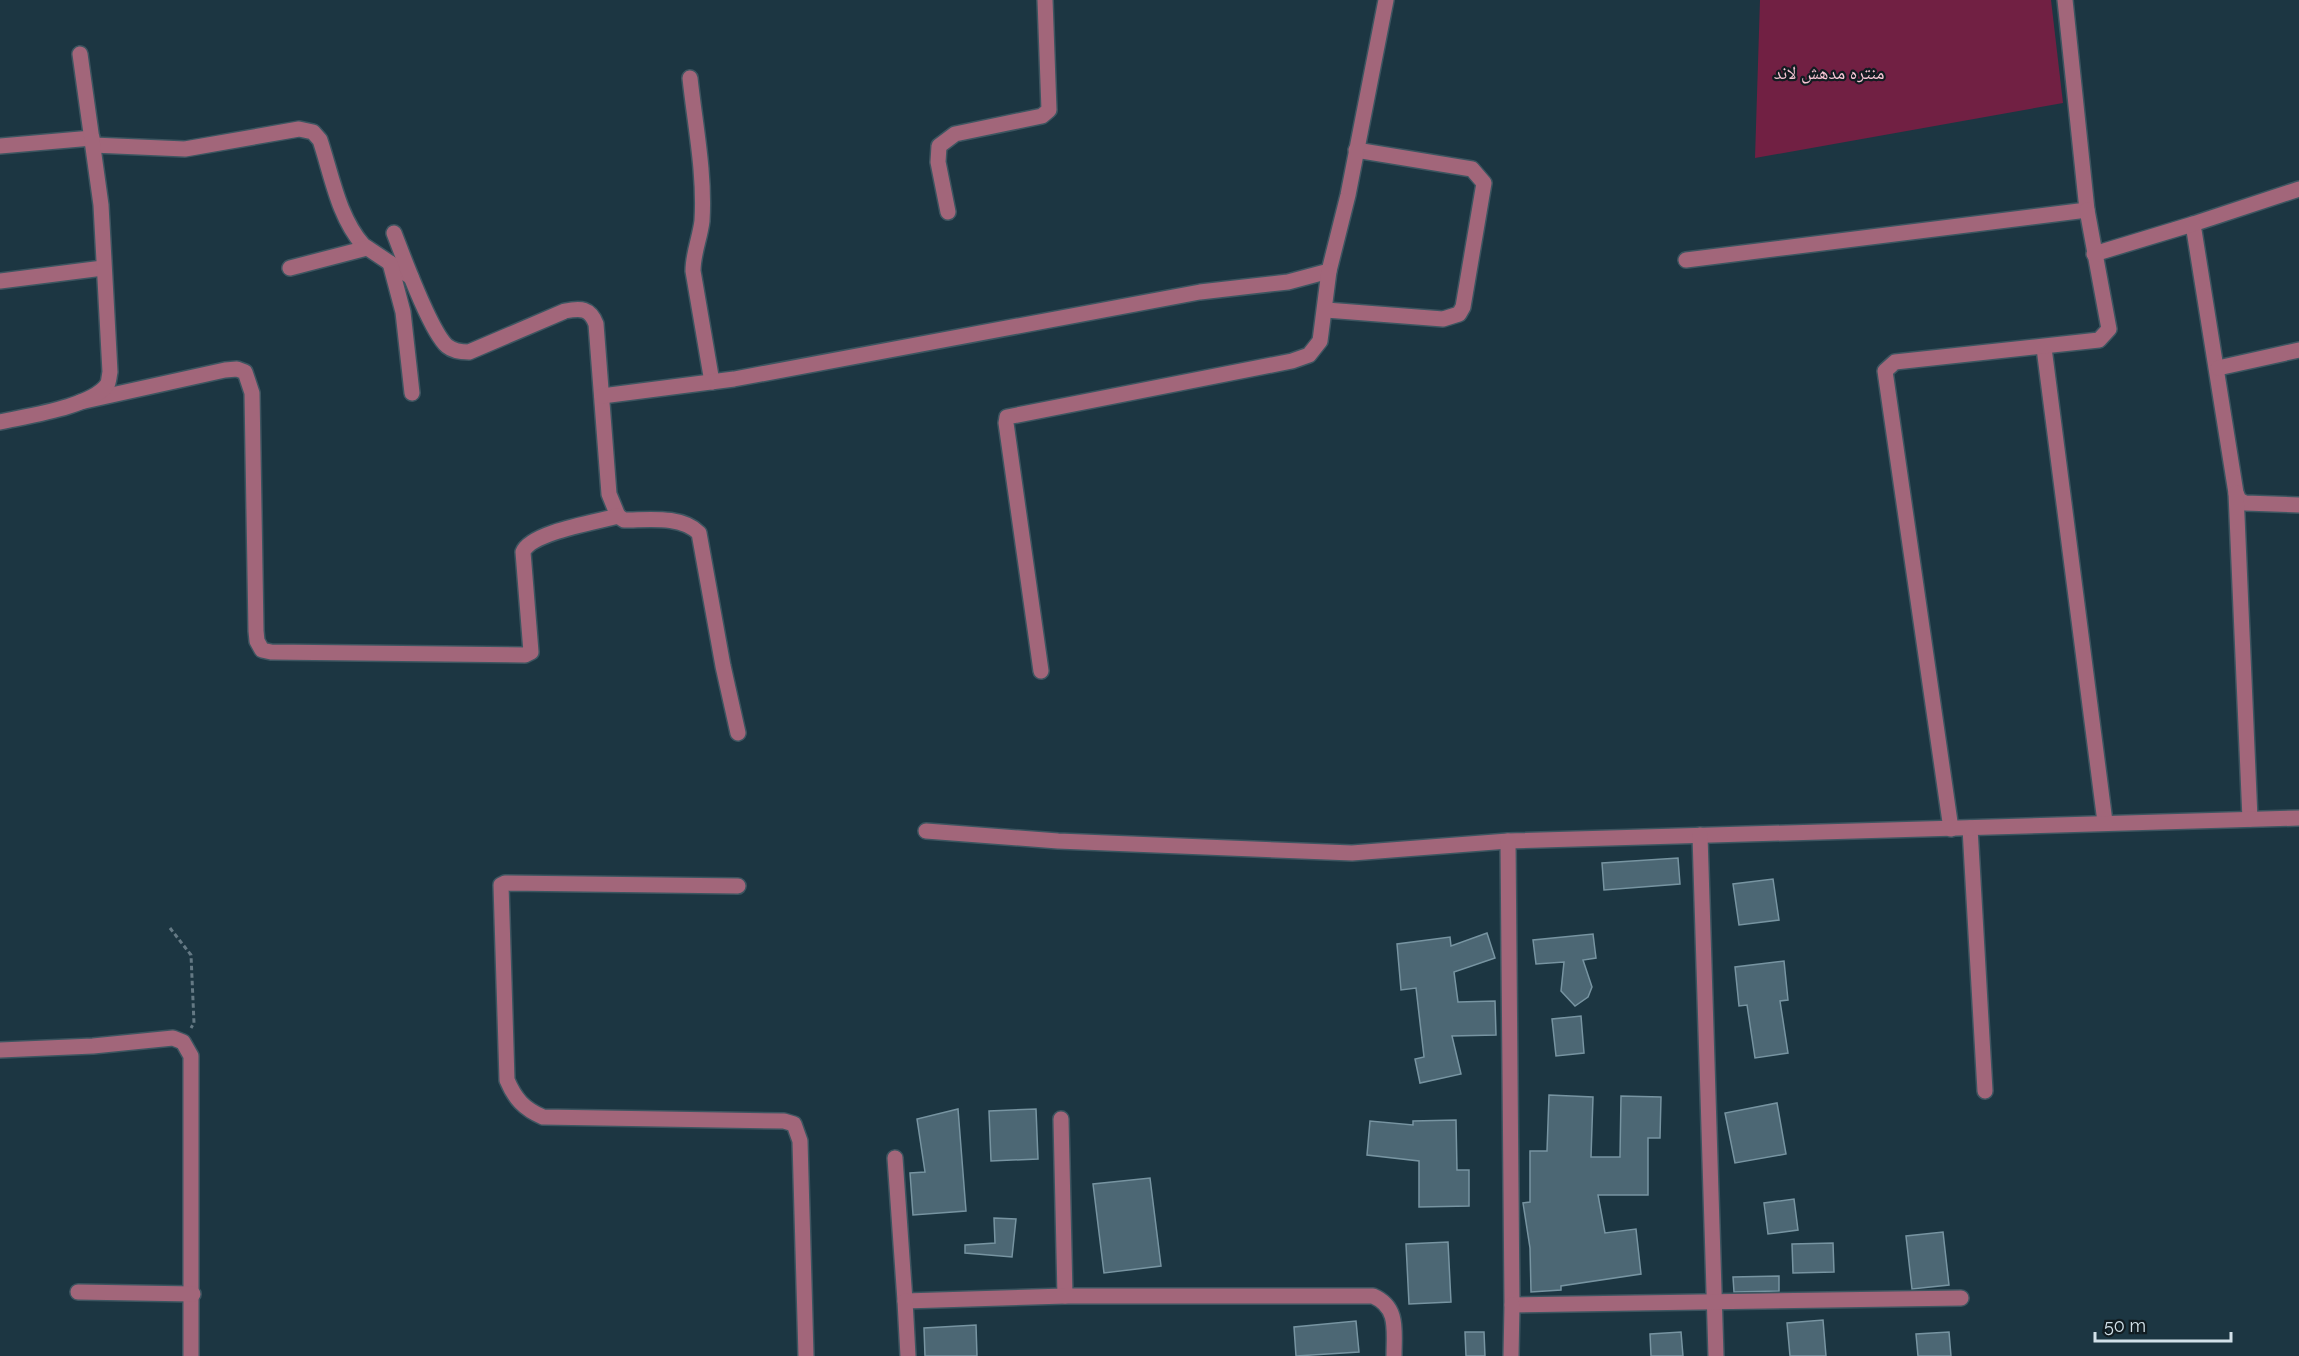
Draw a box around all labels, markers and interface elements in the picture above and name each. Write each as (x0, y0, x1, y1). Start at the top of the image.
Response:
park label: منتره مدهش لاند (1774, 62, 1884, 84)
scale bar (2095, 1305, 2232, 1343)
text: 50 m (2104, 1315, 2146, 1336)

